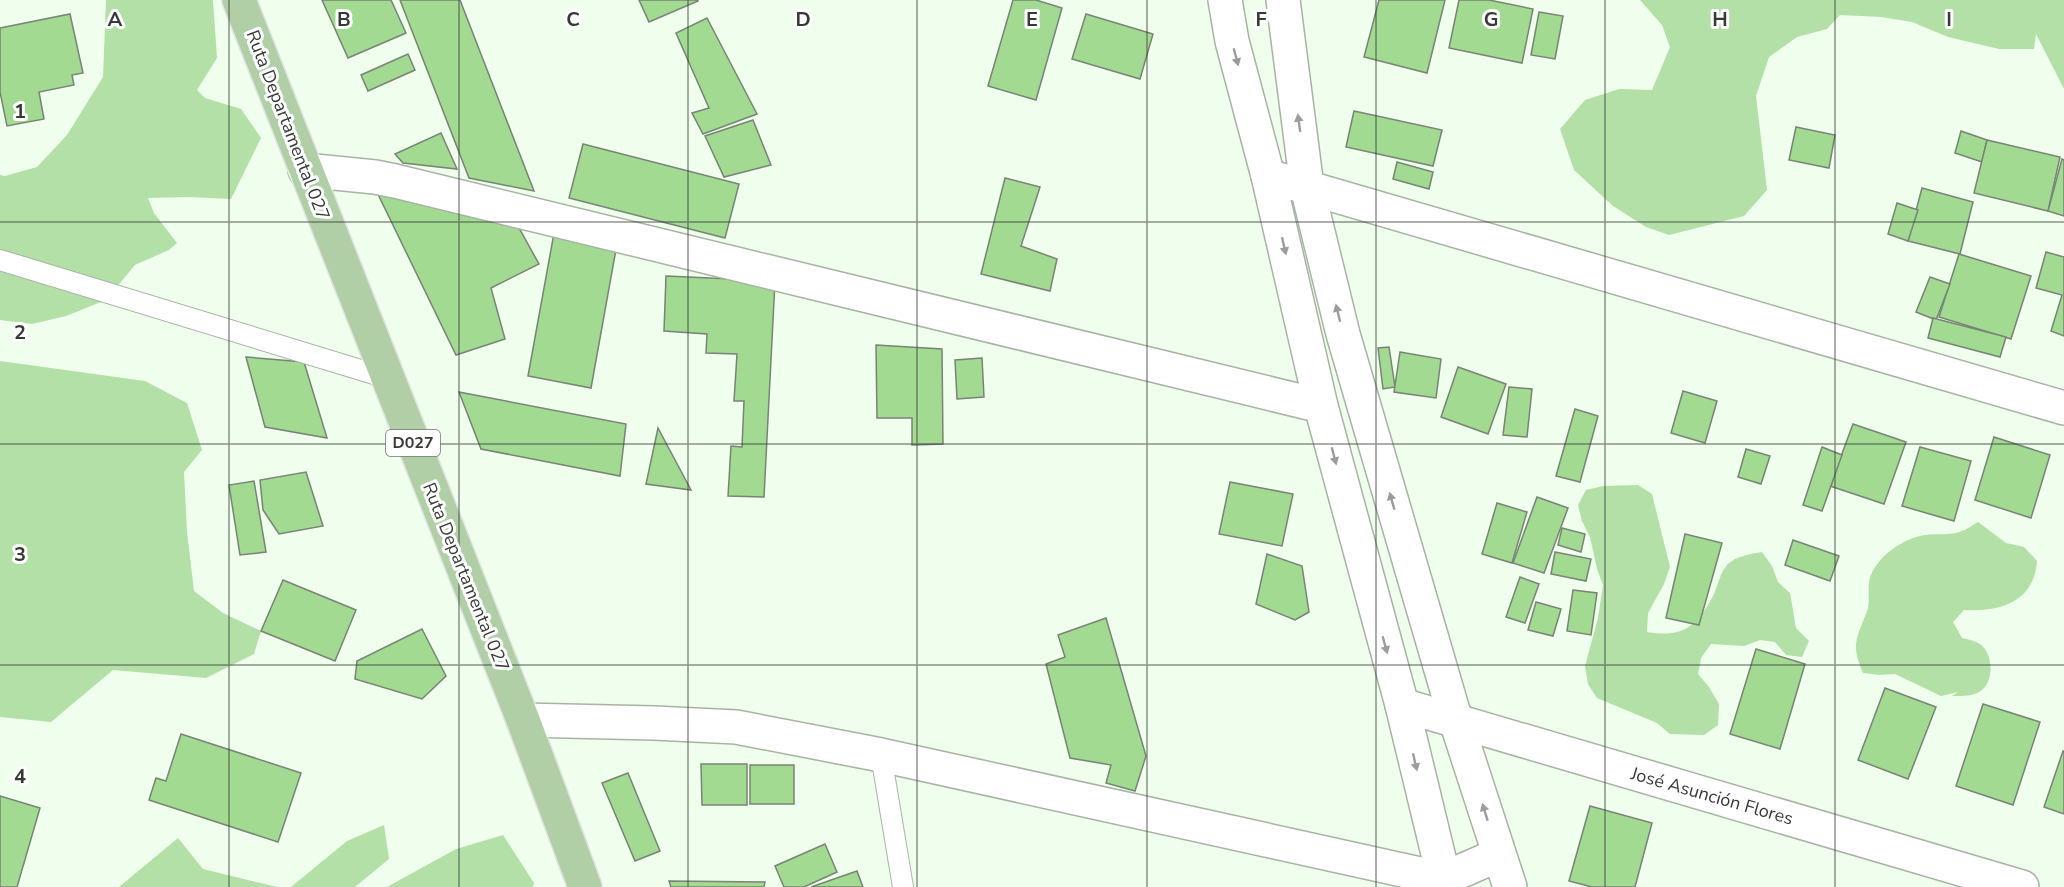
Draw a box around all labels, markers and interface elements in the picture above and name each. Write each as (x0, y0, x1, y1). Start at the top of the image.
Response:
text: A (108, 6, 123, 33)
text: B (337, 6, 351, 33)
text: C (566, 6, 580, 33)
text: D (795, 6, 811, 33)
text: E (1026, 6, 1038, 33)
text: F (1255, 6, 1267, 33)
text: G (1484, 6, 1498, 33)
text: H (1712, 6, 1728, 33)
text: I (1946, 6, 1952, 33)
street label: Ruta Departamental 027 (241, 27, 335, 223)
one-way arrow (1232, 49, 1241, 67)
text: 1 (14, 98, 26, 125)
one-way arrow (1294, 113, 1303, 132)
one-way arrow (1280, 237, 1290, 256)
one-way arrow (1333, 304, 1343, 323)
text: 2 (14, 319, 26, 346)
road number: D027 (386, 430, 440, 456)
one-way arrow (1330, 447, 1340, 466)
street label: Ruta Departamental 027 (417, 479, 515, 675)
one-way arrow (1387, 492, 1396, 510)
text: 3 (14, 541, 26, 568)
one-way arrow (1381, 636, 1390, 654)
one-way arrow (1411, 753, 1421, 771)
street label: José Asunción Flores (1627, 761, 1796, 831)
text: 4 (14, 763, 26, 790)
one-way arrow (1480, 803, 1489, 821)

